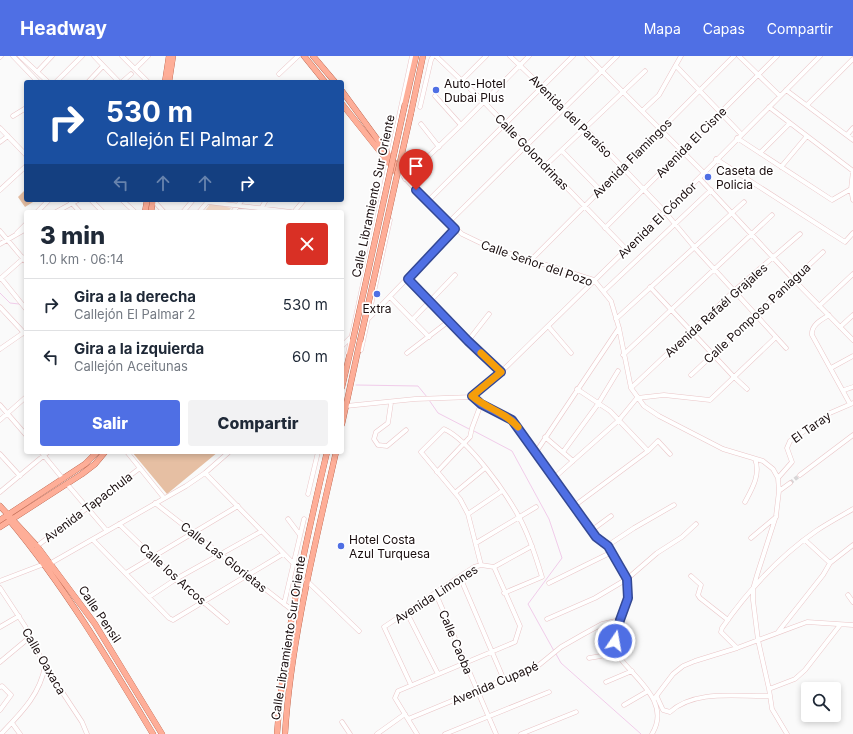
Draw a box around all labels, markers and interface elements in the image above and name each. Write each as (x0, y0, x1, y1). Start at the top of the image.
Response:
text: Headway (20, 17, 107, 40)
text: Mapa (644, 20, 681, 37)
text: Capas (703, 20, 745, 37)
text: Compartir (767, 20, 833, 37)
street label: Avenida del Paraíso (526, 71, 616, 161)
place label: Auto-Hotel Dubai Plus (444, 76, 506, 105)
marker: Auto-Hotel Dubai Plus (431, 85, 441, 95)
text: 530 m (106, 95, 193, 129)
icon: right (40, 96, 92, 148)
street label: Avenida El Cisne (652, 103, 730, 181)
street label: Calle Golondrinas (492, 111, 572, 193)
street label: Calle Libramiento Sur Oriente (348, 113, 398, 279)
street label: Avenida Flamingos (589, 115, 675, 201)
text: Callejón El Palmar 2 (106, 129, 274, 150)
pin (399, 149, 433, 190)
icon: arrive (405, 155, 427, 177)
place label: Caseta de Policia (716, 163, 773, 192)
icon: left (110, 172, 132, 194)
icon: ahead (152, 172, 174, 194)
icon: ahead (194, 172, 216, 194)
icon: right (236, 172, 258, 194)
marker: Caseta de Policia (703, 172, 713, 182)
street label: Avenida El Cóndor (614, 178, 700, 262)
text: 3 min (40, 221, 105, 250)
button: close (286, 223, 328, 265)
street label: Calle Señor del Pozo (479, 237, 595, 289)
text: 1.0 km · 06:14 (40, 251, 124, 267)
street label: Avenida Rafaél Grajales (661, 260, 771, 360)
street label: Calle Pomposo Paniagua (700, 260, 814, 366)
text: Gira a la derecha (74, 287, 196, 306)
marker: Extra (372, 289, 382, 299)
icon: right (40, 294, 62, 316)
text: 530 m (283, 295, 328, 314)
place label: Extra (362, 301, 392, 316)
text: Callejón El Palmar 2 (74, 306, 196, 322)
text: Gira a la izquierda (74, 339, 204, 358)
icon: left (40, 346, 62, 368)
text: 60 m (292, 347, 328, 366)
text: Callejón Aceitunas (74, 358, 188, 374)
button: Salir (40, 400, 180, 446)
button: Compartir (188, 400, 328, 446)
street label: El Taray (788, 408, 834, 446)
street label: Avenida Tapachula (41, 469, 135, 545)
street label: Calle Las Glorietas (178, 519, 270, 595)
place label: Hotel Costa Azul Turquesa (349, 532, 430, 561)
street label: Calle los Arcos (137, 540, 209, 608)
marker: Hotel Costa Azul Turquesa (336, 541, 346, 551)
street label: Calle Libramiento Sur Oriente (268, 555, 308, 721)
street label: Avenida Limones (392, 561, 480, 627)
street label: Calle Pensil (75, 583, 125, 645)
street label: Calle Caoba (436, 607, 476, 677)
position arrow (594, 620, 636, 662)
street label: Calle Oaxaca (19, 625, 69, 697)
street label: Avenida Cupapé (449, 658, 541, 708)
map controls (801, 682, 841, 722)
button: search (801, 682, 841, 722)

